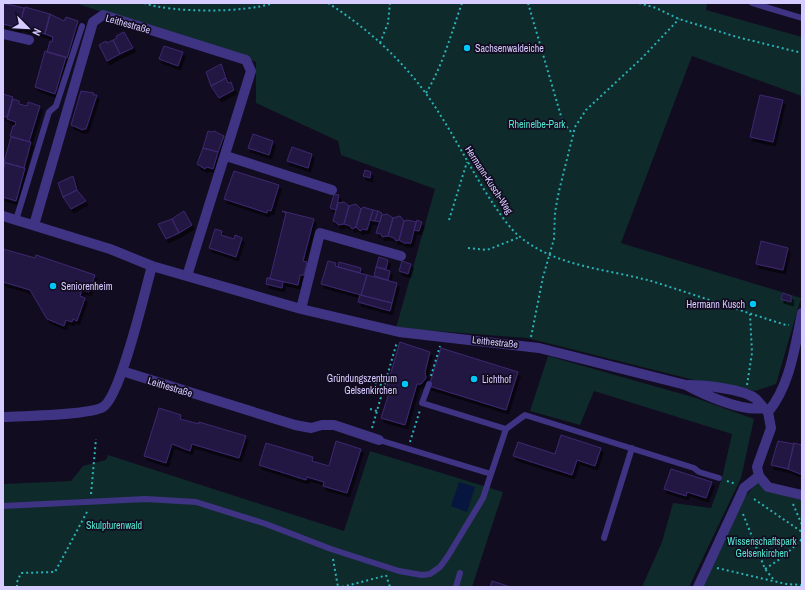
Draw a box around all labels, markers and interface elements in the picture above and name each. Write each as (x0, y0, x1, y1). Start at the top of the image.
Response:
north arrow (8, 8, 48, 48)
street label: Leithestraße (104, 11, 152, 37)
text: N (29, 26, 45, 38)
place label: Sachsenwaldeiche (475, 42, 544, 55)
marker: Sachsenwaldeiche (462, 43, 472, 53)
park label: Rheinelbe-Park (509, 118, 566, 131)
street label: Hermann-Kusch-Weg (462, 143, 516, 217)
place label: Seniorenheim (61, 280, 113, 293)
marker: Seniorenheim (48, 281, 58, 291)
place label: Hermann Kusch (686, 298, 745, 311)
marker: Hermann Kusch (748, 299, 758, 309)
street label: Leithestraße (471, 333, 519, 351)
place label: Gründungszentrum Gelsenkirchen (327, 372, 397, 397)
place label: Lichthof (482, 373, 512, 386)
street label: Leithestraße (146, 374, 194, 400)
marker: Lichthof (469, 374, 479, 384)
marker: Gründungszentrum Gelsenkirchen (400, 379, 410, 389)
park label: Skulpturenwald (86, 519, 142, 532)
park label: Wissenschaftspark Gelsenkirchen (727, 535, 798, 560)

